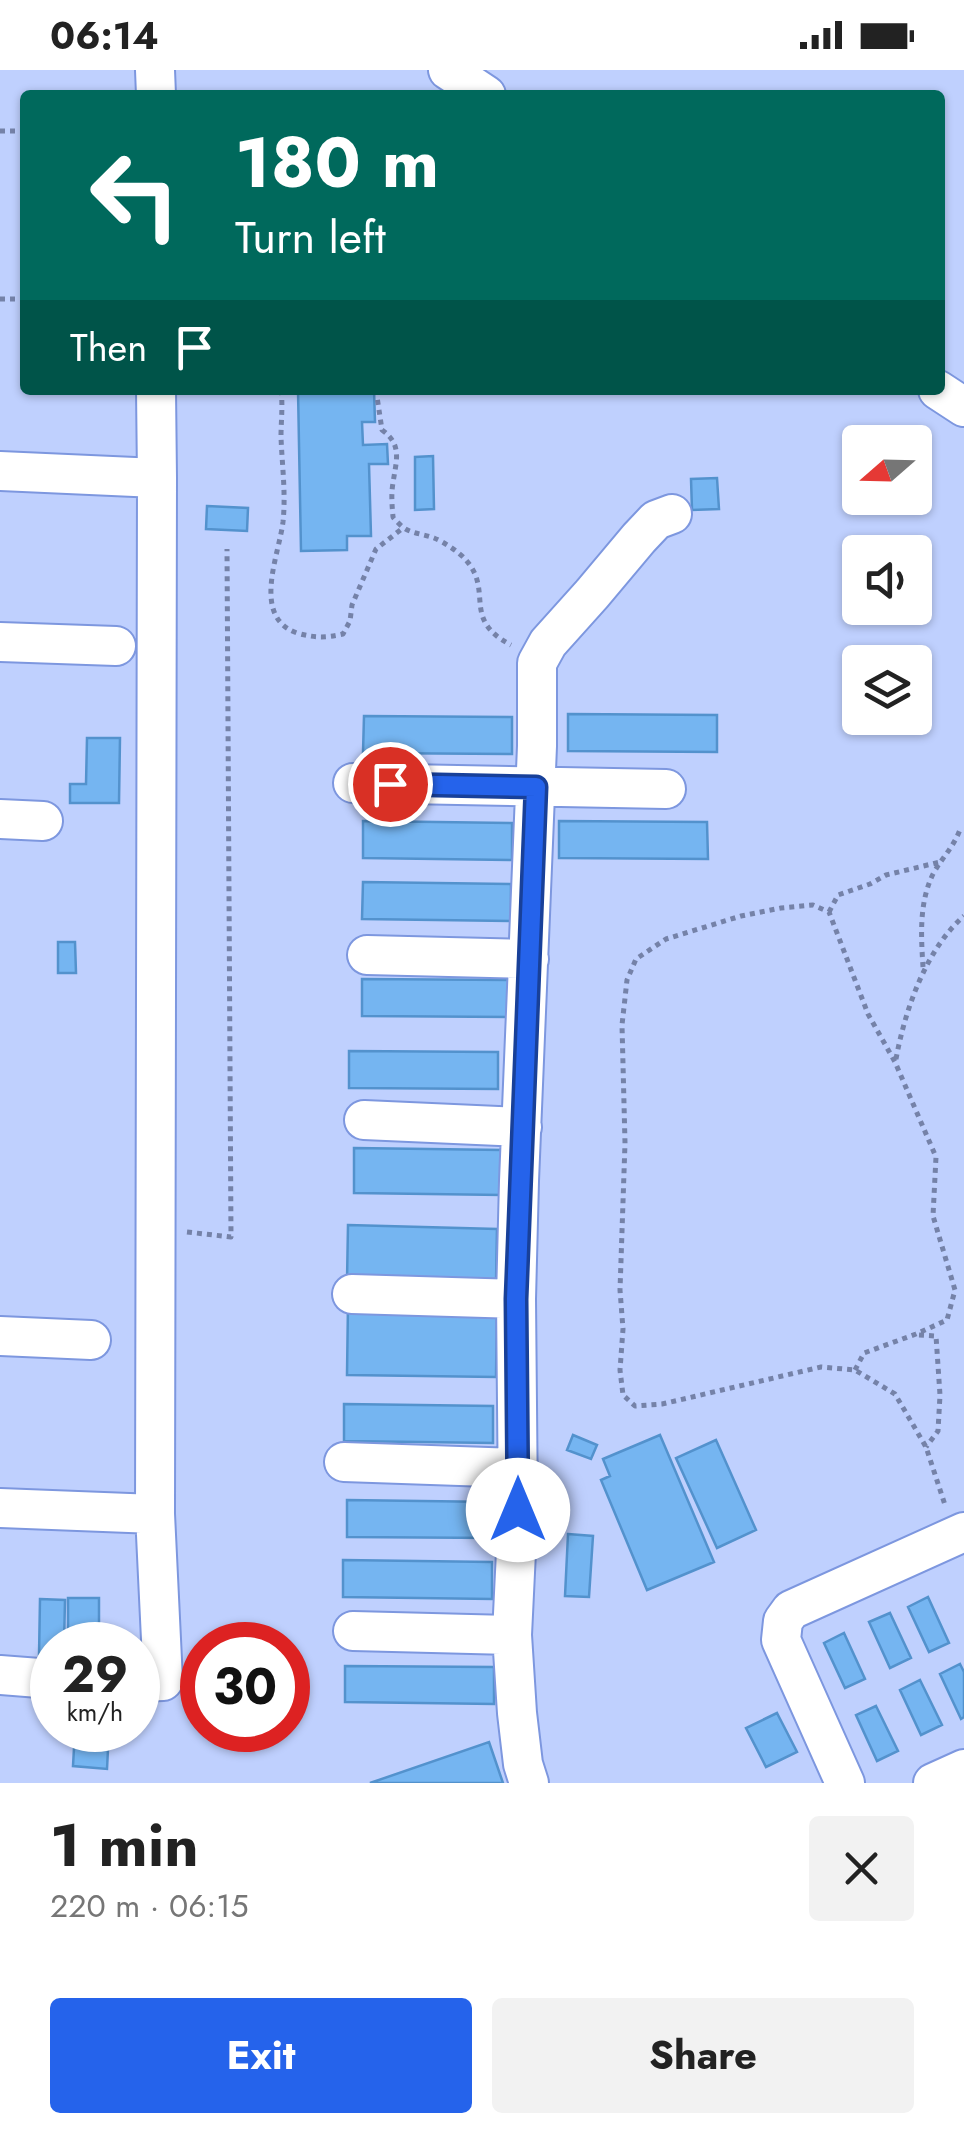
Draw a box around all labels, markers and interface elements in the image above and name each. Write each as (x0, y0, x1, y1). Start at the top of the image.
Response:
text: 06:14 (50, 8, 159, 63)
text: 180 m (235, 112, 439, 213)
icon: left (70, 130, 200, 260)
text: Turn left (235, 205, 386, 270)
text: Then (70, 320, 147, 375)
icon: arrive (167, 320, 222, 375)
north arrow (842, 425, 932, 515)
map controls (842, 425, 932, 735)
button: sound (842, 535, 932, 625)
button: layers (842, 645, 932, 735)
pin (348, 742, 433, 827)
icon: arrive (363, 757, 418, 812)
position arrow (466, 1458, 570, 1562)
speed limit sign: 30 (180, 1622, 310, 1752)
text: 29 (62, 1638, 128, 1711)
text: km/h (67, 1694, 123, 1730)
text: 1 min (50, 1802, 199, 1889)
button: close (809, 1816, 914, 1921)
text: 220 m · 06:15 (50, 1883, 249, 1929)
button: Exit (50, 1998, 472, 2113)
button: Share (492, 1998, 914, 2113)

